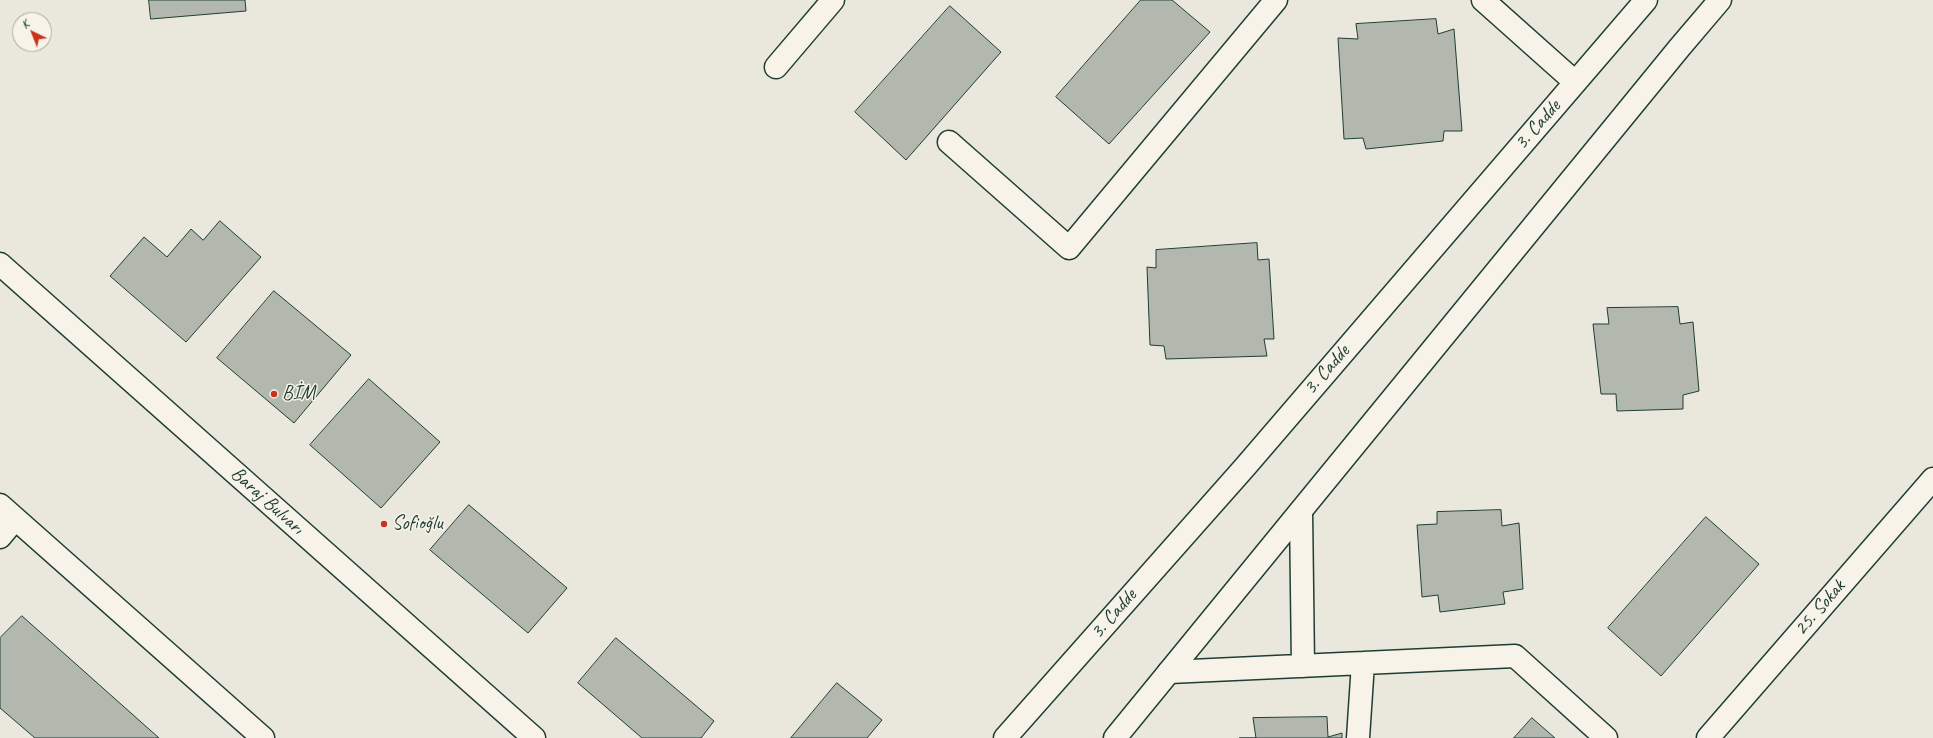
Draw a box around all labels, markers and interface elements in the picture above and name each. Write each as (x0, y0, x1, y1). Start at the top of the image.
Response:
north arrow (12, 12, 52, 52)
text: K (18, 17, 31, 31)
street label: 3. Cadde (1510, 95, 1566, 155)
street label: 3. Cadde (1299, 340, 1355, 400)
place label: BİM (282, 382, 315, 406)
marker: BİM (269, 389, 279, 399)
street label: Baraj Bulvarı (225, 462, 309, 540)
place label: Sofioğlu (392, 512, 443, 536)
marker: Sofioğlu (379, 519, 389, 529)
street label: 25. Sokak (1789, 575, 1851, 641)
street label: 3. Cadde (1086, 584, 1142, 644)

